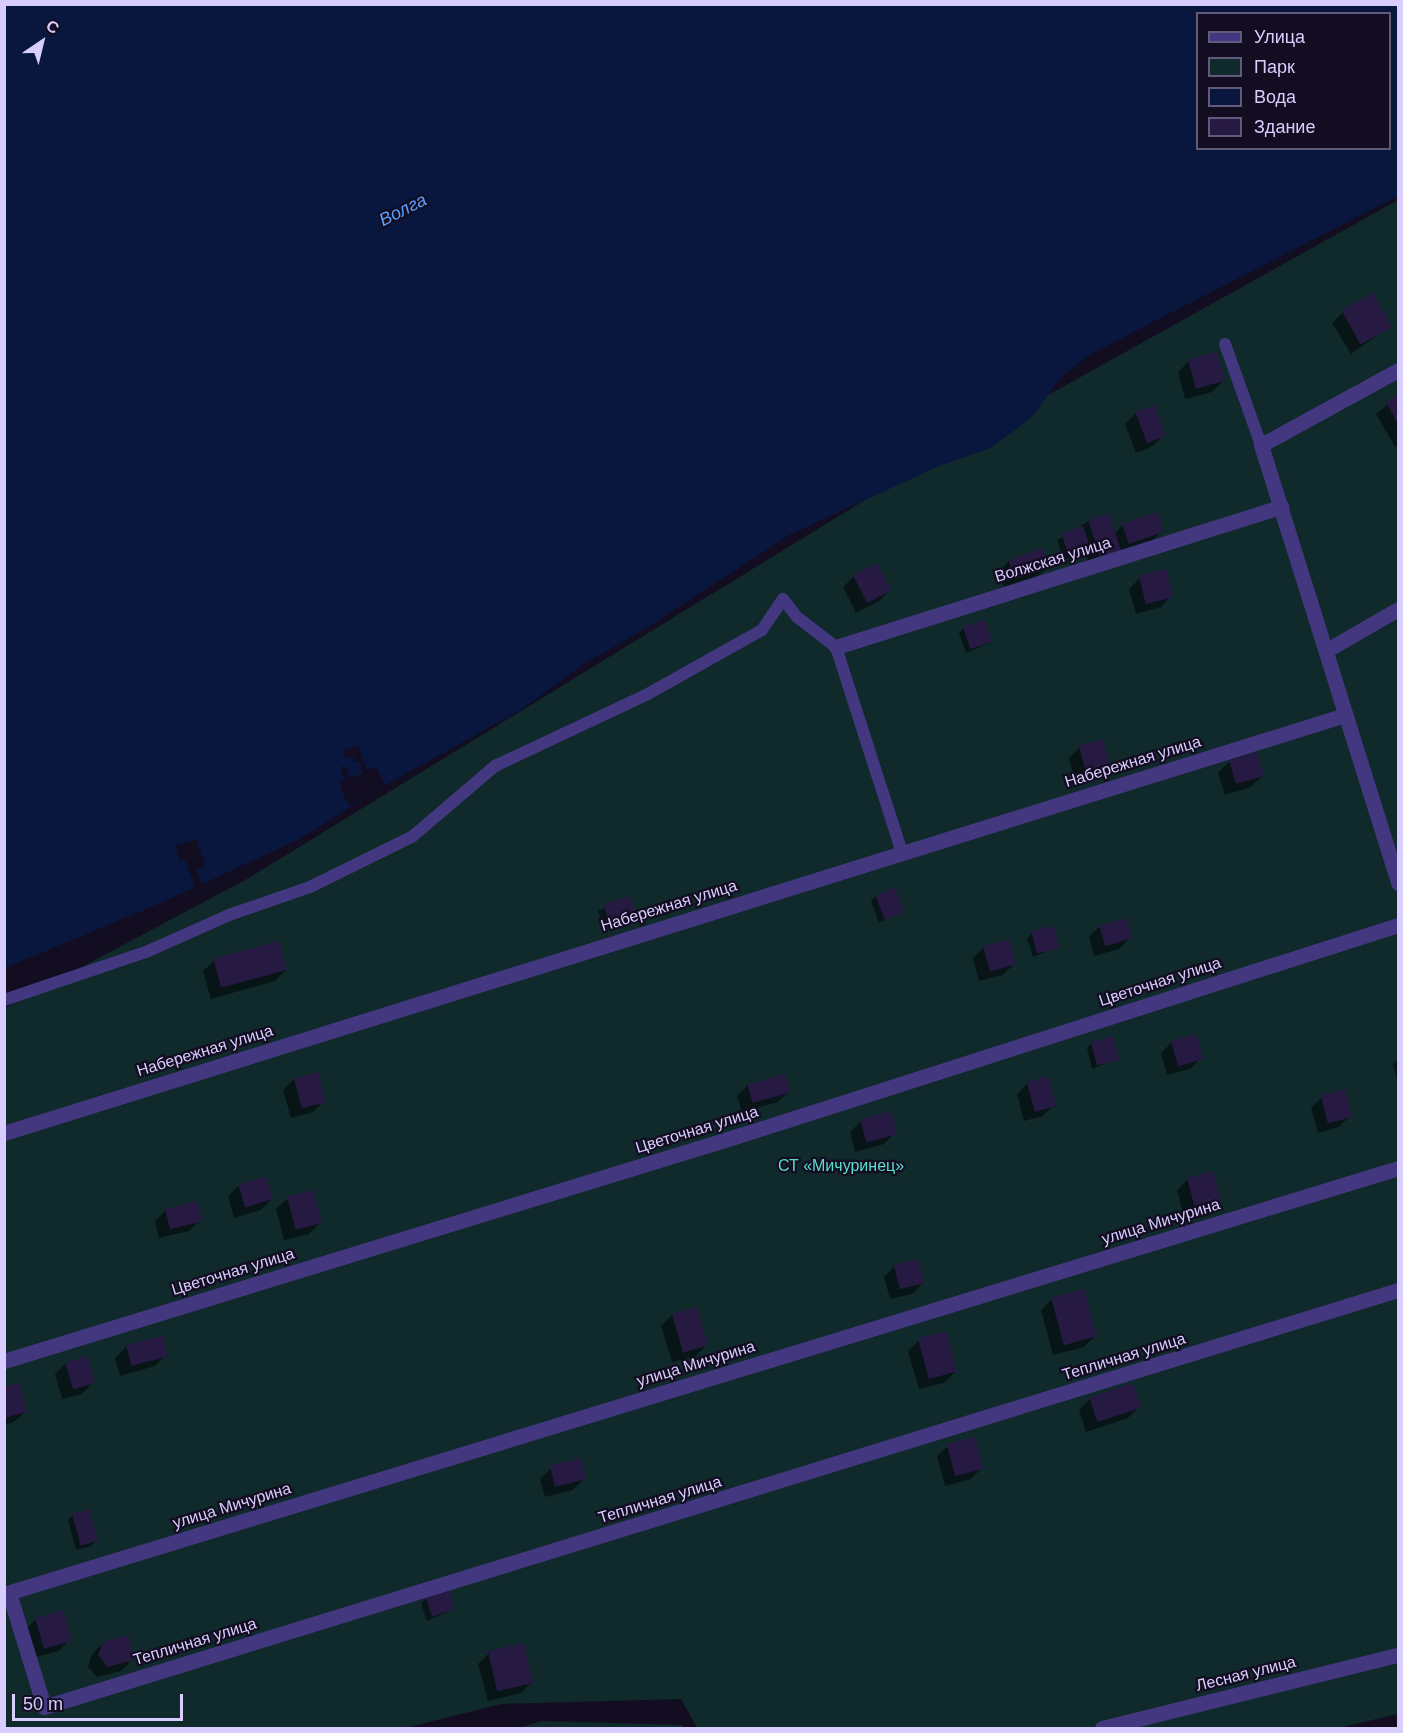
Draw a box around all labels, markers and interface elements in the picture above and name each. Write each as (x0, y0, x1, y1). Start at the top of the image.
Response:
north arrow (12, 12, 72, 72)
legend (1196, 12, 1391, 150)
text: С (43, 17, 62, 37)
text: Улица (1254, 27, 1305, 47)
text: Парк (1254, 57, 1295, 77)
text: Вода (1254, 87, 1296, 107)
text: Здание (1254, 117, 1315, 137)
water label: Волга (376, 189, 430, 231)
street label: Волжская улица (993, 533, 1113, 587)
street label: Набережная улица (1063, 732, 1203, 792)
street label: Набережная улица (599, 876, 739, 936)
street label: Цветочная улица (1096, 953, 1224, 1011)
street label: Набережная улица (135, 1021, 275, 1081)
street label: Цветочная улица (633, 1102, 761, 1158)
park label: СТ «Мичуринец» (778, 1156, 904, 1176)
street label: улица Мичурина (1100, 1195, 1222, 1249)
street label: Цветочная улица (169, 1244, 297, 1300)
street label: Тепличная улица (1060, 1329, 1188, 1385)
street label: улица Мичурина (635, 1337, 757, 1391)
street label: Тепличная улица (596, 1472, 724, 1528)
street label: улица Мичурина (171, 1479, 293, 1533)
street label: Тепличная улица (131, 1614, 259, 1670)
street label: Лесная улица (1194, 1652, 1298, 1696)
scale bar (15, 1682, 186, 1720)
text: 50 m (23, 1694, 63, 1714)

